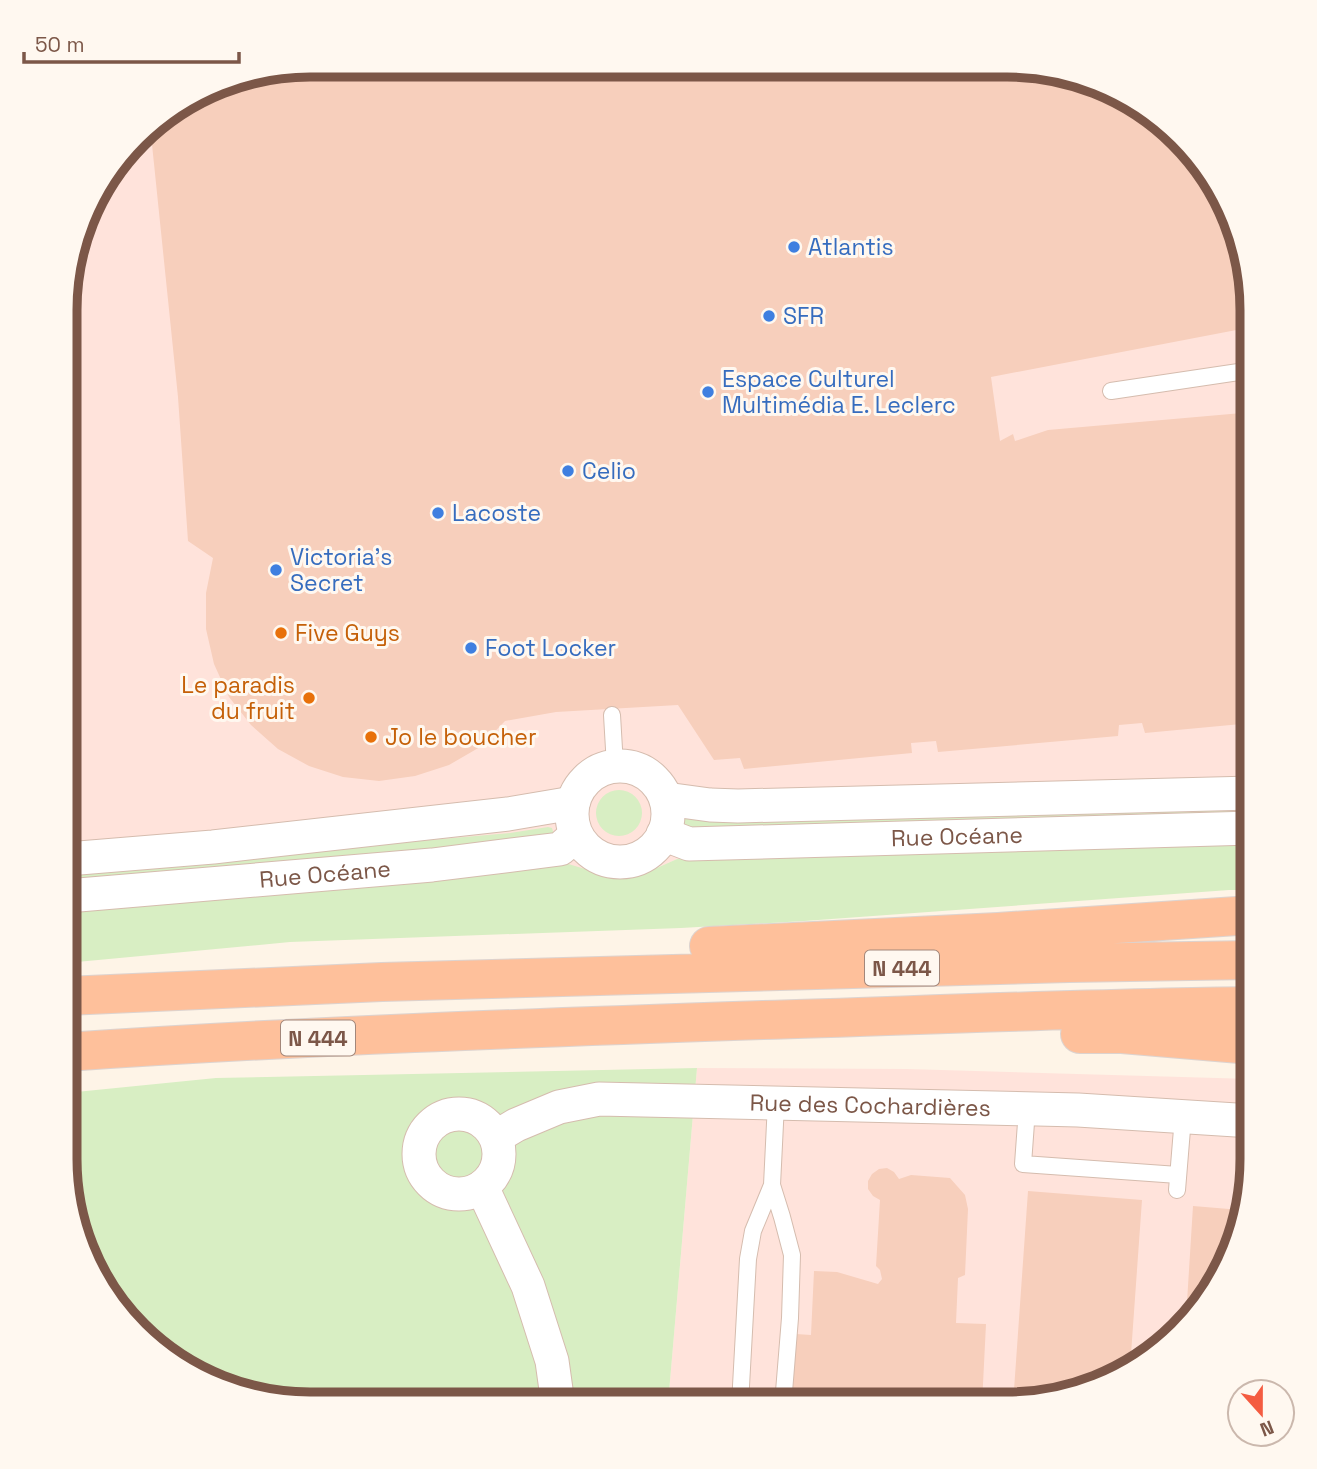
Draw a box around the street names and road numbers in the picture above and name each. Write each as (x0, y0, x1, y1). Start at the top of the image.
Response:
street label: Rue Océane (891, 820, 1023, 853)
street label: Rue Océane (258, 854, 392, 895)
road number: N 444 (865, 950, 939, 986)
road number: N 444 (281, 1020, 355, 1056)
street label: Rue des Cochardières (749, 1087, 991, 1123)

